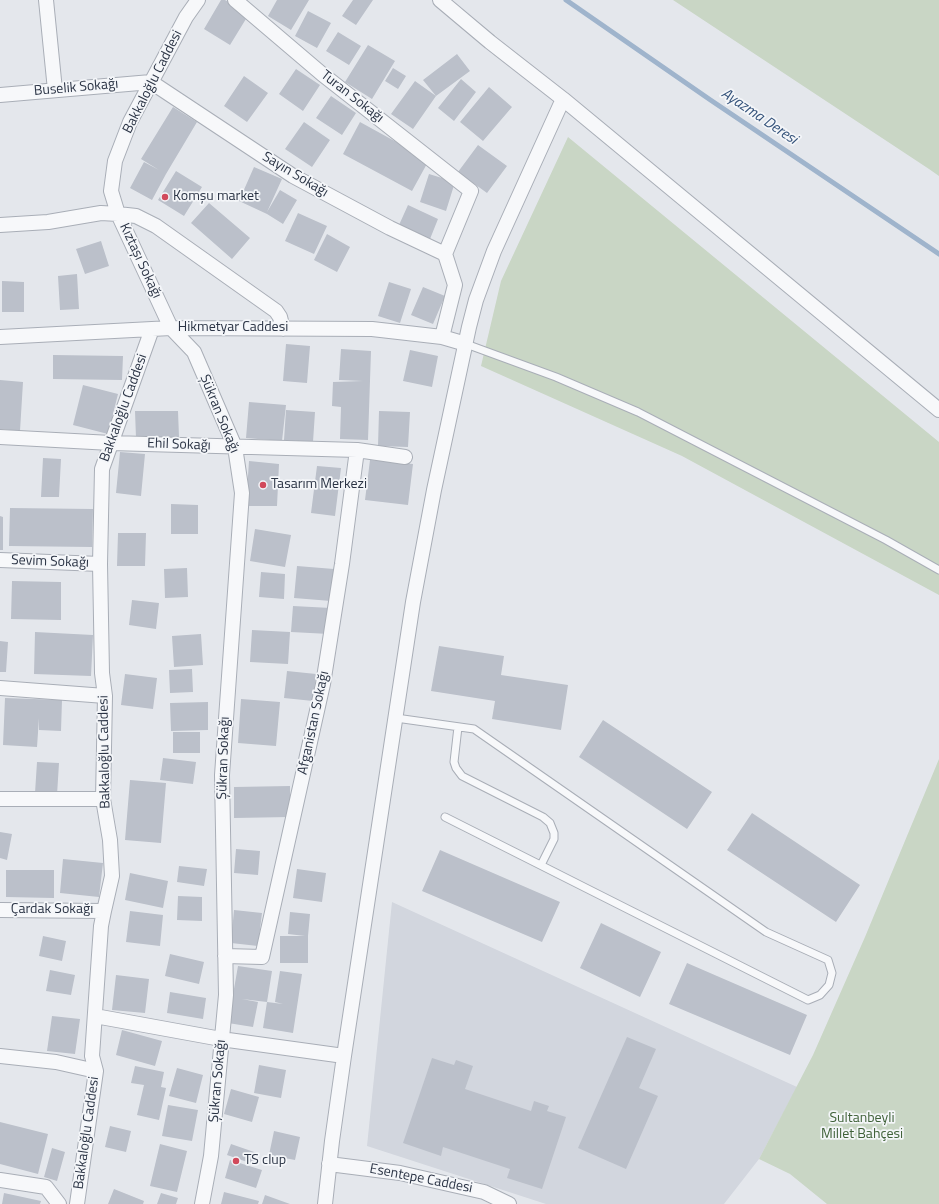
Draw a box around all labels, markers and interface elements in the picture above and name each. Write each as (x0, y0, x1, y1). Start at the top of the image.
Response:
street label: Bakkaloğlu Caddesi (120, 28, 186, 136)
street label: Turan Sokağı (317, 67, 387, 127)
street label: Buselik Sokağı (33, 76, 119, 100)
water label: Ayazma Deresi (718, 85, 800, 149)
street label: Sayın Sokağı (259, 149, 331, 201)
place label: Komşu market (173, 189, 259, 205)
marker: Komşu market (160, 192, 170, 202)
street label: Kıztaşı Sokağı (115, 221, 165, 301)
street label: Hikmetyar Caddesi (178, 320, 288, 336)
street label: Bakkaloğlu Caddesi (97, 352, 151, 464)
street label: Şükran Sokağı (196, 372, 242, 456)
street label: Ehil Sokağı (147, 435, 211, 455)
place label: Tasarım Merkezi (271, 477, 367, 493)
marker: Tasarım Merkezi (258, 480, 268, 490)
street label: Sevim Sokağı (11, 552, 89, 572)
street label: Afganistan Sokağı (295, 670, 333, 776)
street label: Bakkaloğlu Caddesi (96, 695, 114, 809)
street label: Şükran Sokağı (214, 716, 234, 800)
street label: Çardak Sokağı (11, 902, 93, 918)
street label: Şükran Sokağı (206, 1039, 230, 1123)
street label: Bakkaloğlu Caddesi (71, 1076, 103, 1190)
park label: Sultanbeyli Millet Bahçesi (821, 1111, 903, 1144)
place label: TS clup (244, 1153, 286, 1169)
marker: TS clup (231, 1156, 241, 1166)
street label: Esentepe Caddesi (368, 1161, 474, 1197)

